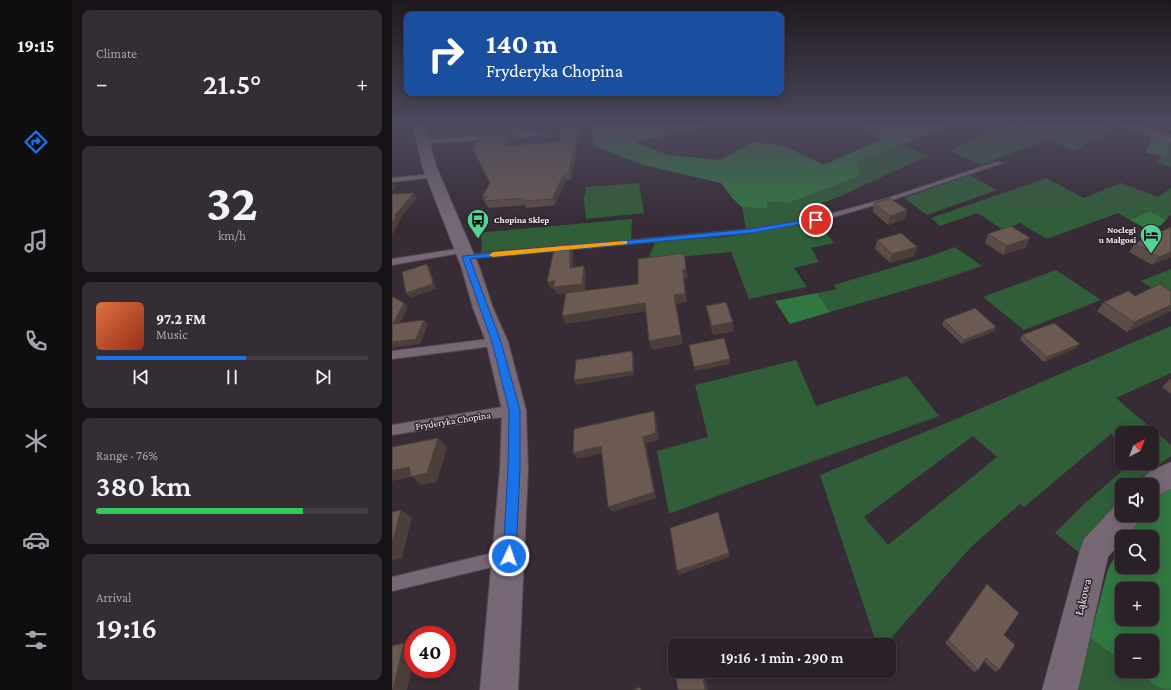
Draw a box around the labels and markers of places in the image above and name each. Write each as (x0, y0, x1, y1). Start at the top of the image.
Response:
pin (799, 203, 833, 237)
bus stop icon: Chopina Sklep (465, 207, 491, 240)
place label: Chopina Sklep (494, 215, 549, 225)
hotel icon: Noclegi u Małgosi (1138, 222, 1164, 255)
place label: Noclegi u Małgosi (1099, 225, 1136, 245)

